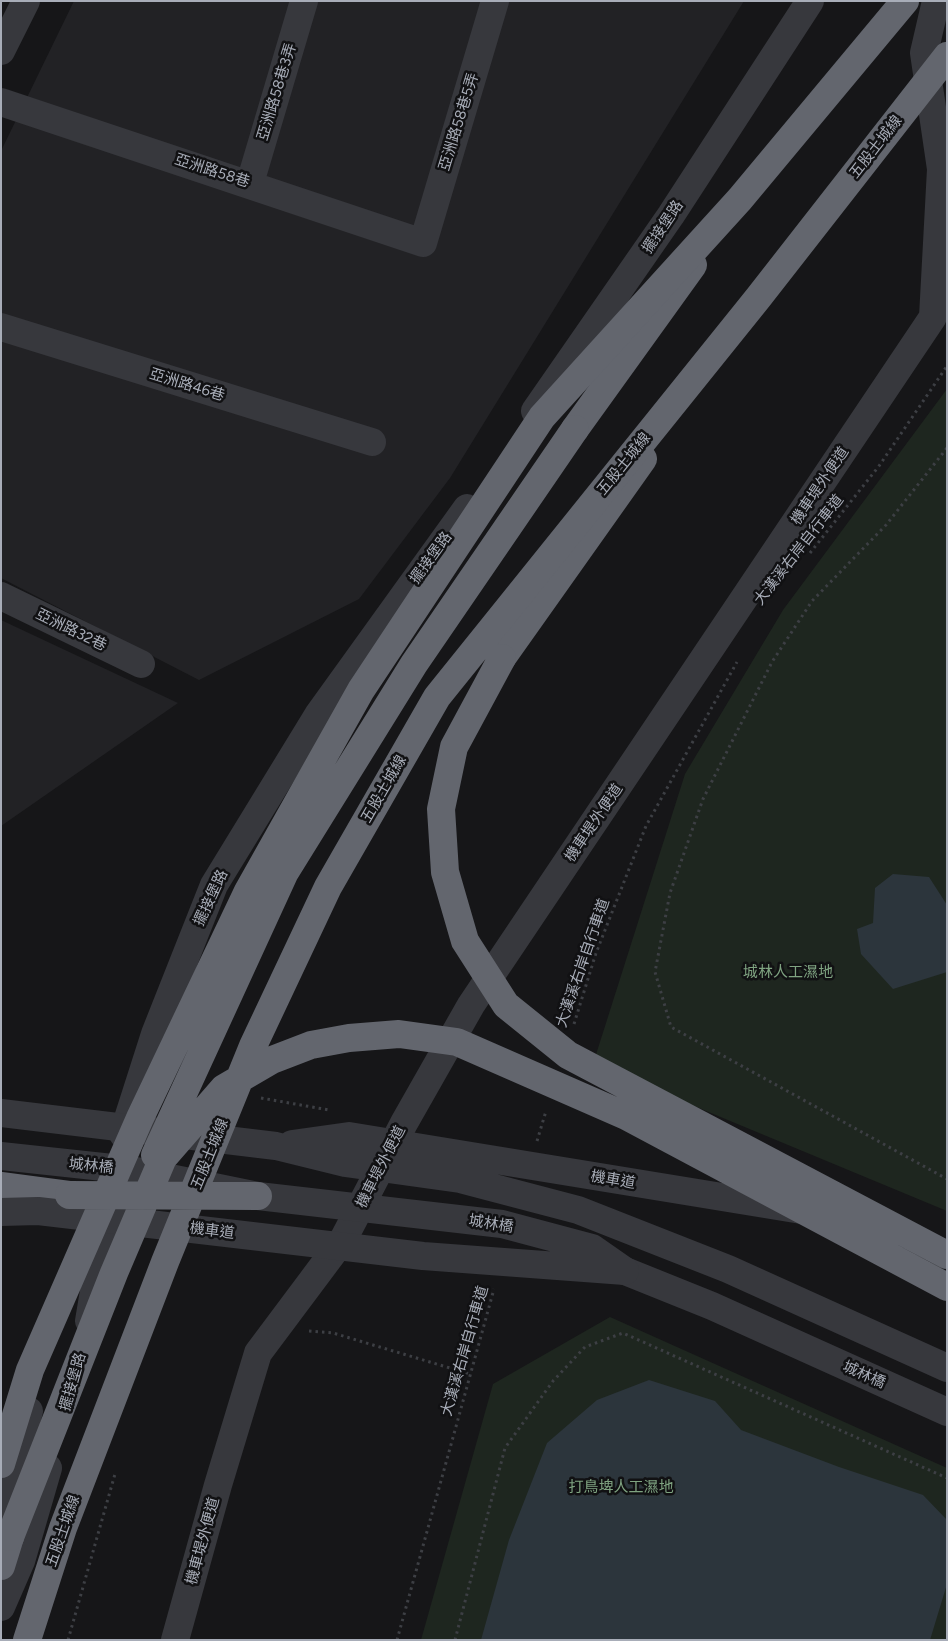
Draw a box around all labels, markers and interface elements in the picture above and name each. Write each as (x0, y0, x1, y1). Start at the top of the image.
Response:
street label: 亞洲路58巷3弄 (254, 41, 300, 143)
street label: 亞洲路58巷5弄 (436, 71, 482, 173)
street label: 五股土城線 (846, 112, 906, 182)
street label: 亞洲路58巷 (172, 150, 252, 192)
street label: 擺接堡路 (639, 197, 687, 257)
street label: 亞洲路46巷 (147, 365, 227, 405)
street label: 五股土城線 (593, 429, 655, 499)
street label: 機車堤外便道 (787, 444, 853, 528)
street label: 大漢溪右岸自行車道 (750, 491, 848, 609)
street label: 擺接堡路 (406, 528, 456, 588)
street label: 亞洲路32巷 (33, 605, 109, 655)
street label: 五股土城線 (357, 752, 411, 826)
street label: 機車堤外便道 (561, 781, 627, 865)
street label: 擺接堡路 (190, 867, 232, 929)
street label: 大漢溪右岸自行車道 (553, 896, 613, 1030)
park label: 城林人工濕地 (743, 964, 833, 982)
street label: 五股土城線 (188, 1116, 232, 1192)
street label: 機車堤外便道 (353, 1123, 409, 1211)
street label: 城林橋 (68, 1155, 114, 1177)
street label: 機車道 (589, 1167, 637, 1193)
street label: 城林橋 (467, 1212, 515, 1236)
street label: 機車道 (189, 1219, 235, 1243)
street label: 大漢溪右岸自行車道 (438, 1284, 492, 1418)
street label: 擺接堡路 (56, 1351, 90, 1413)
street label: 城林橋 (840, 1358, 888, 1392)
park label: 打鳥埤人工濕地 (569, 1479, 673, 1497)
street label: 五股土城線 (42, 1493, 84, 1569)
street label: 機車堤外便道 (183, 1495, 223, 1587)

